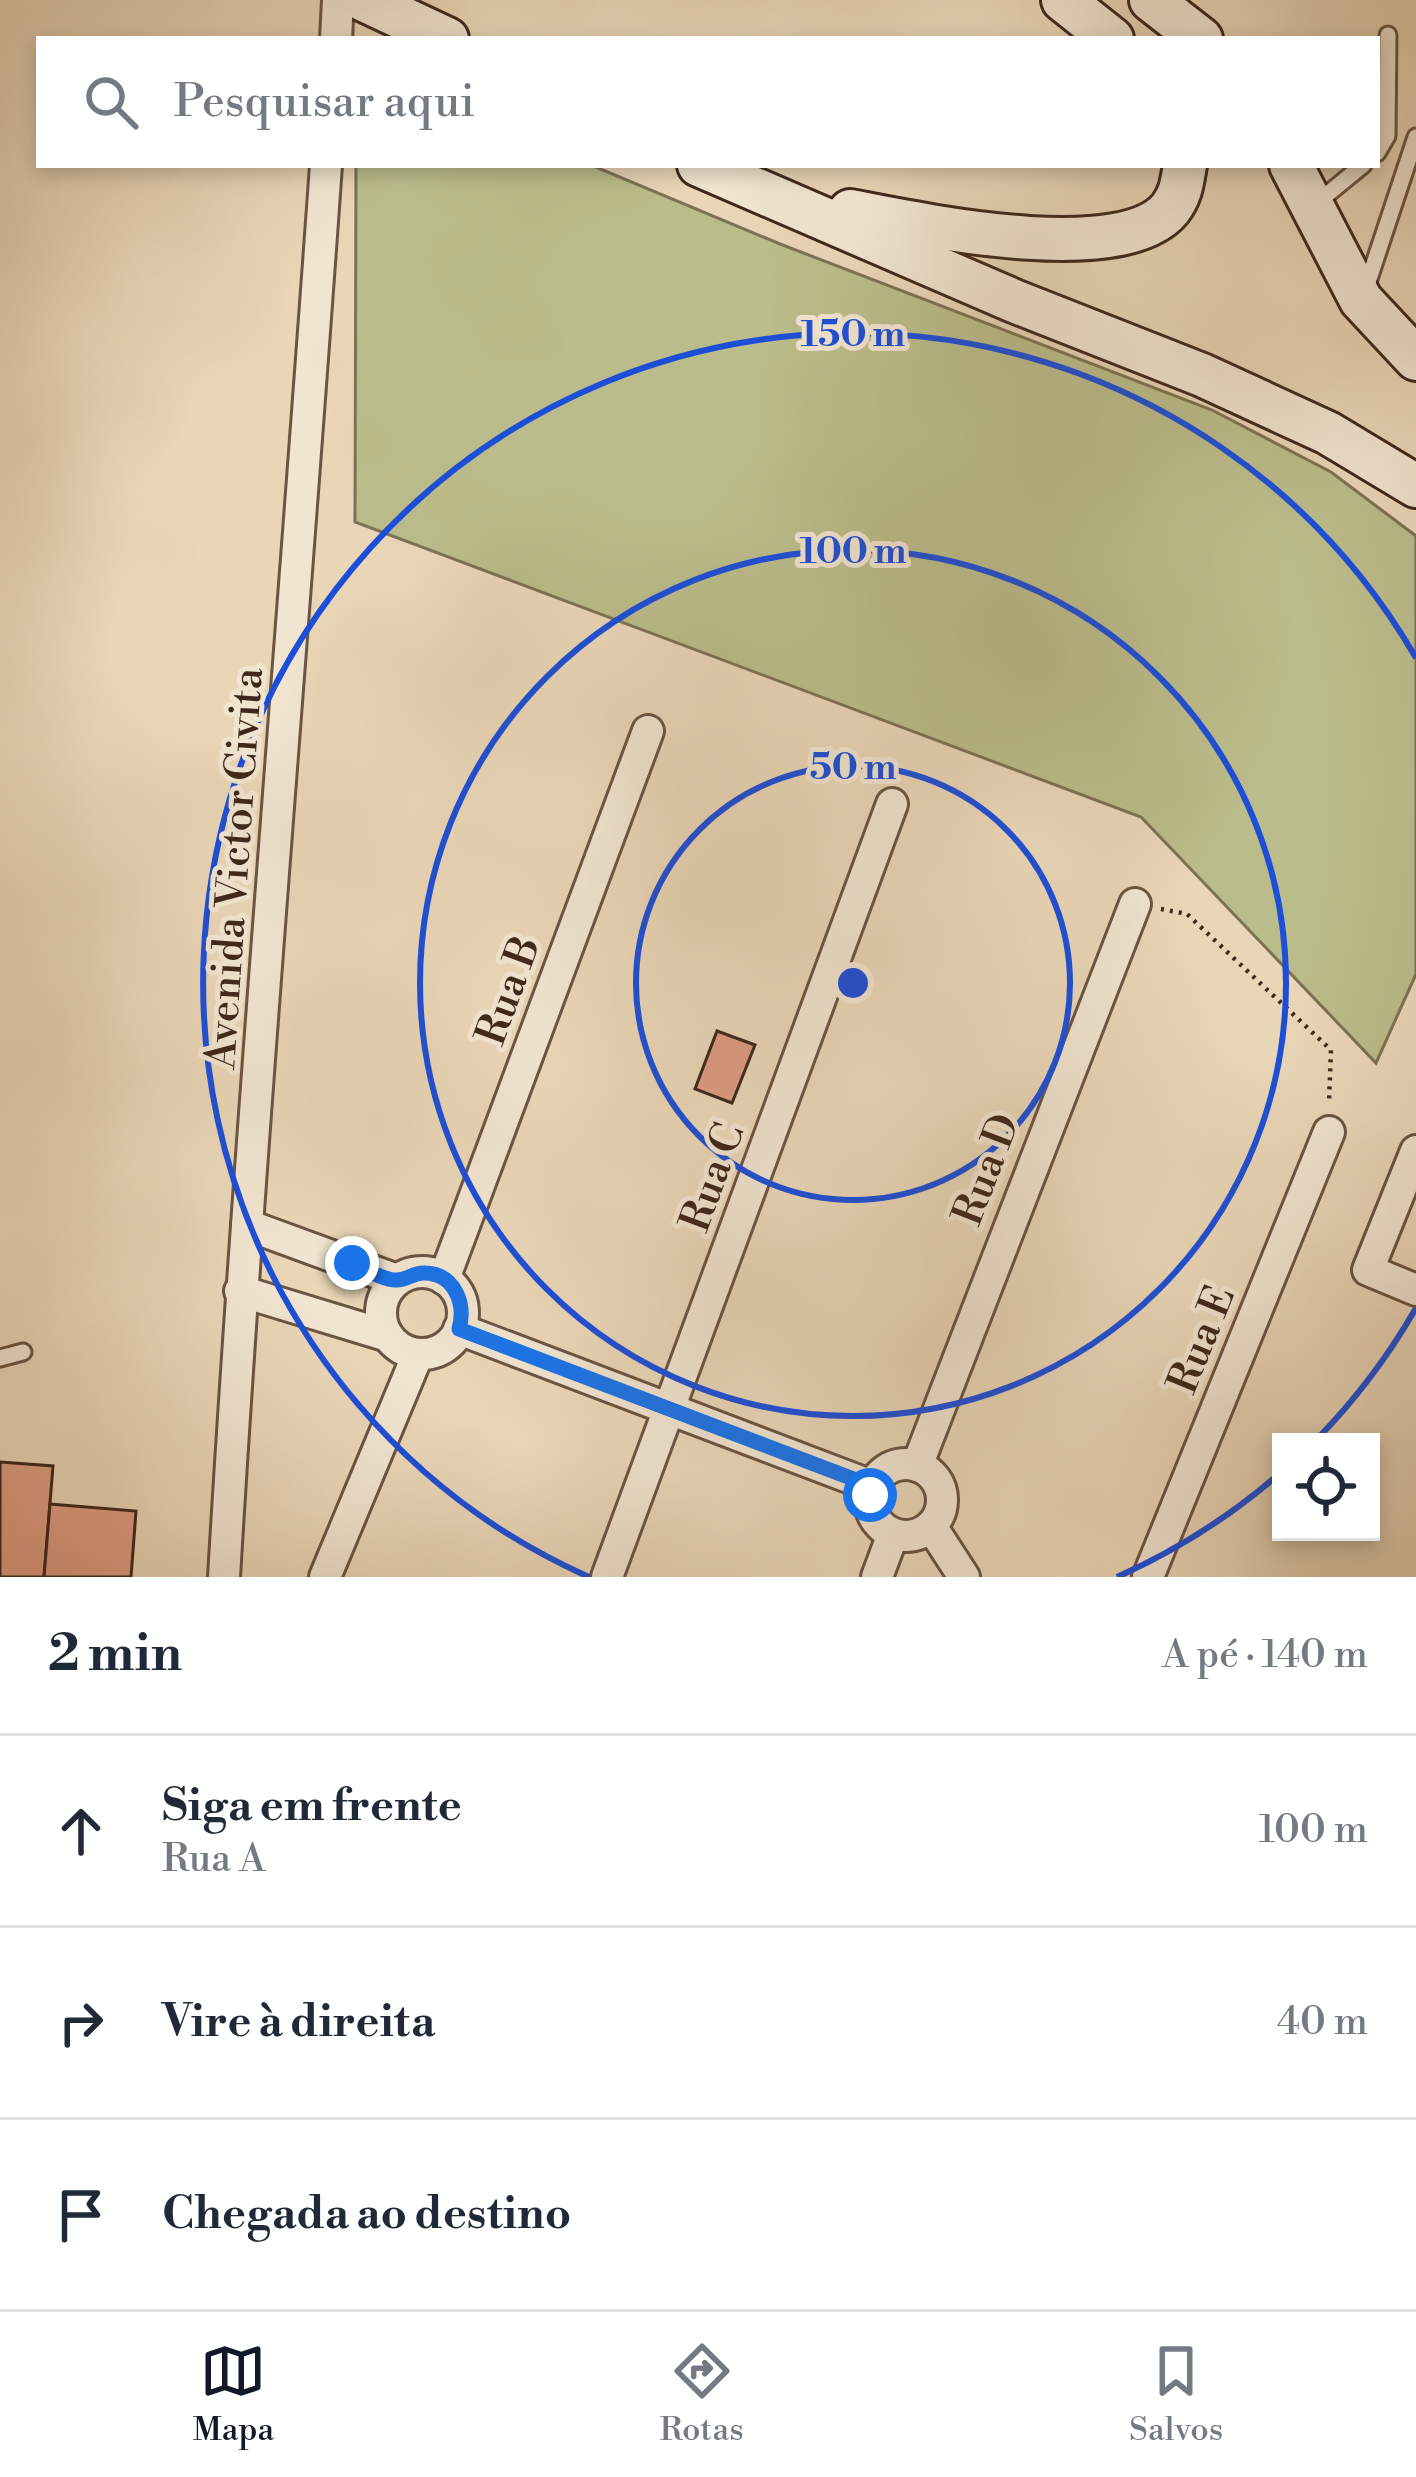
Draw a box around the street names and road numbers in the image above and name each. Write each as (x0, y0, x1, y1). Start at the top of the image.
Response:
street label: Avenida Victor Civita (195, 665, 276, 1072)
street label: Rua B (465, 929, 553, 1053)
street label: Rua D (942, 1106, 1033, 1233)
street label: Rua C (669, 1116, 757, 1239)
street label: Rua E (1157, 1278, 1248, 1402)

